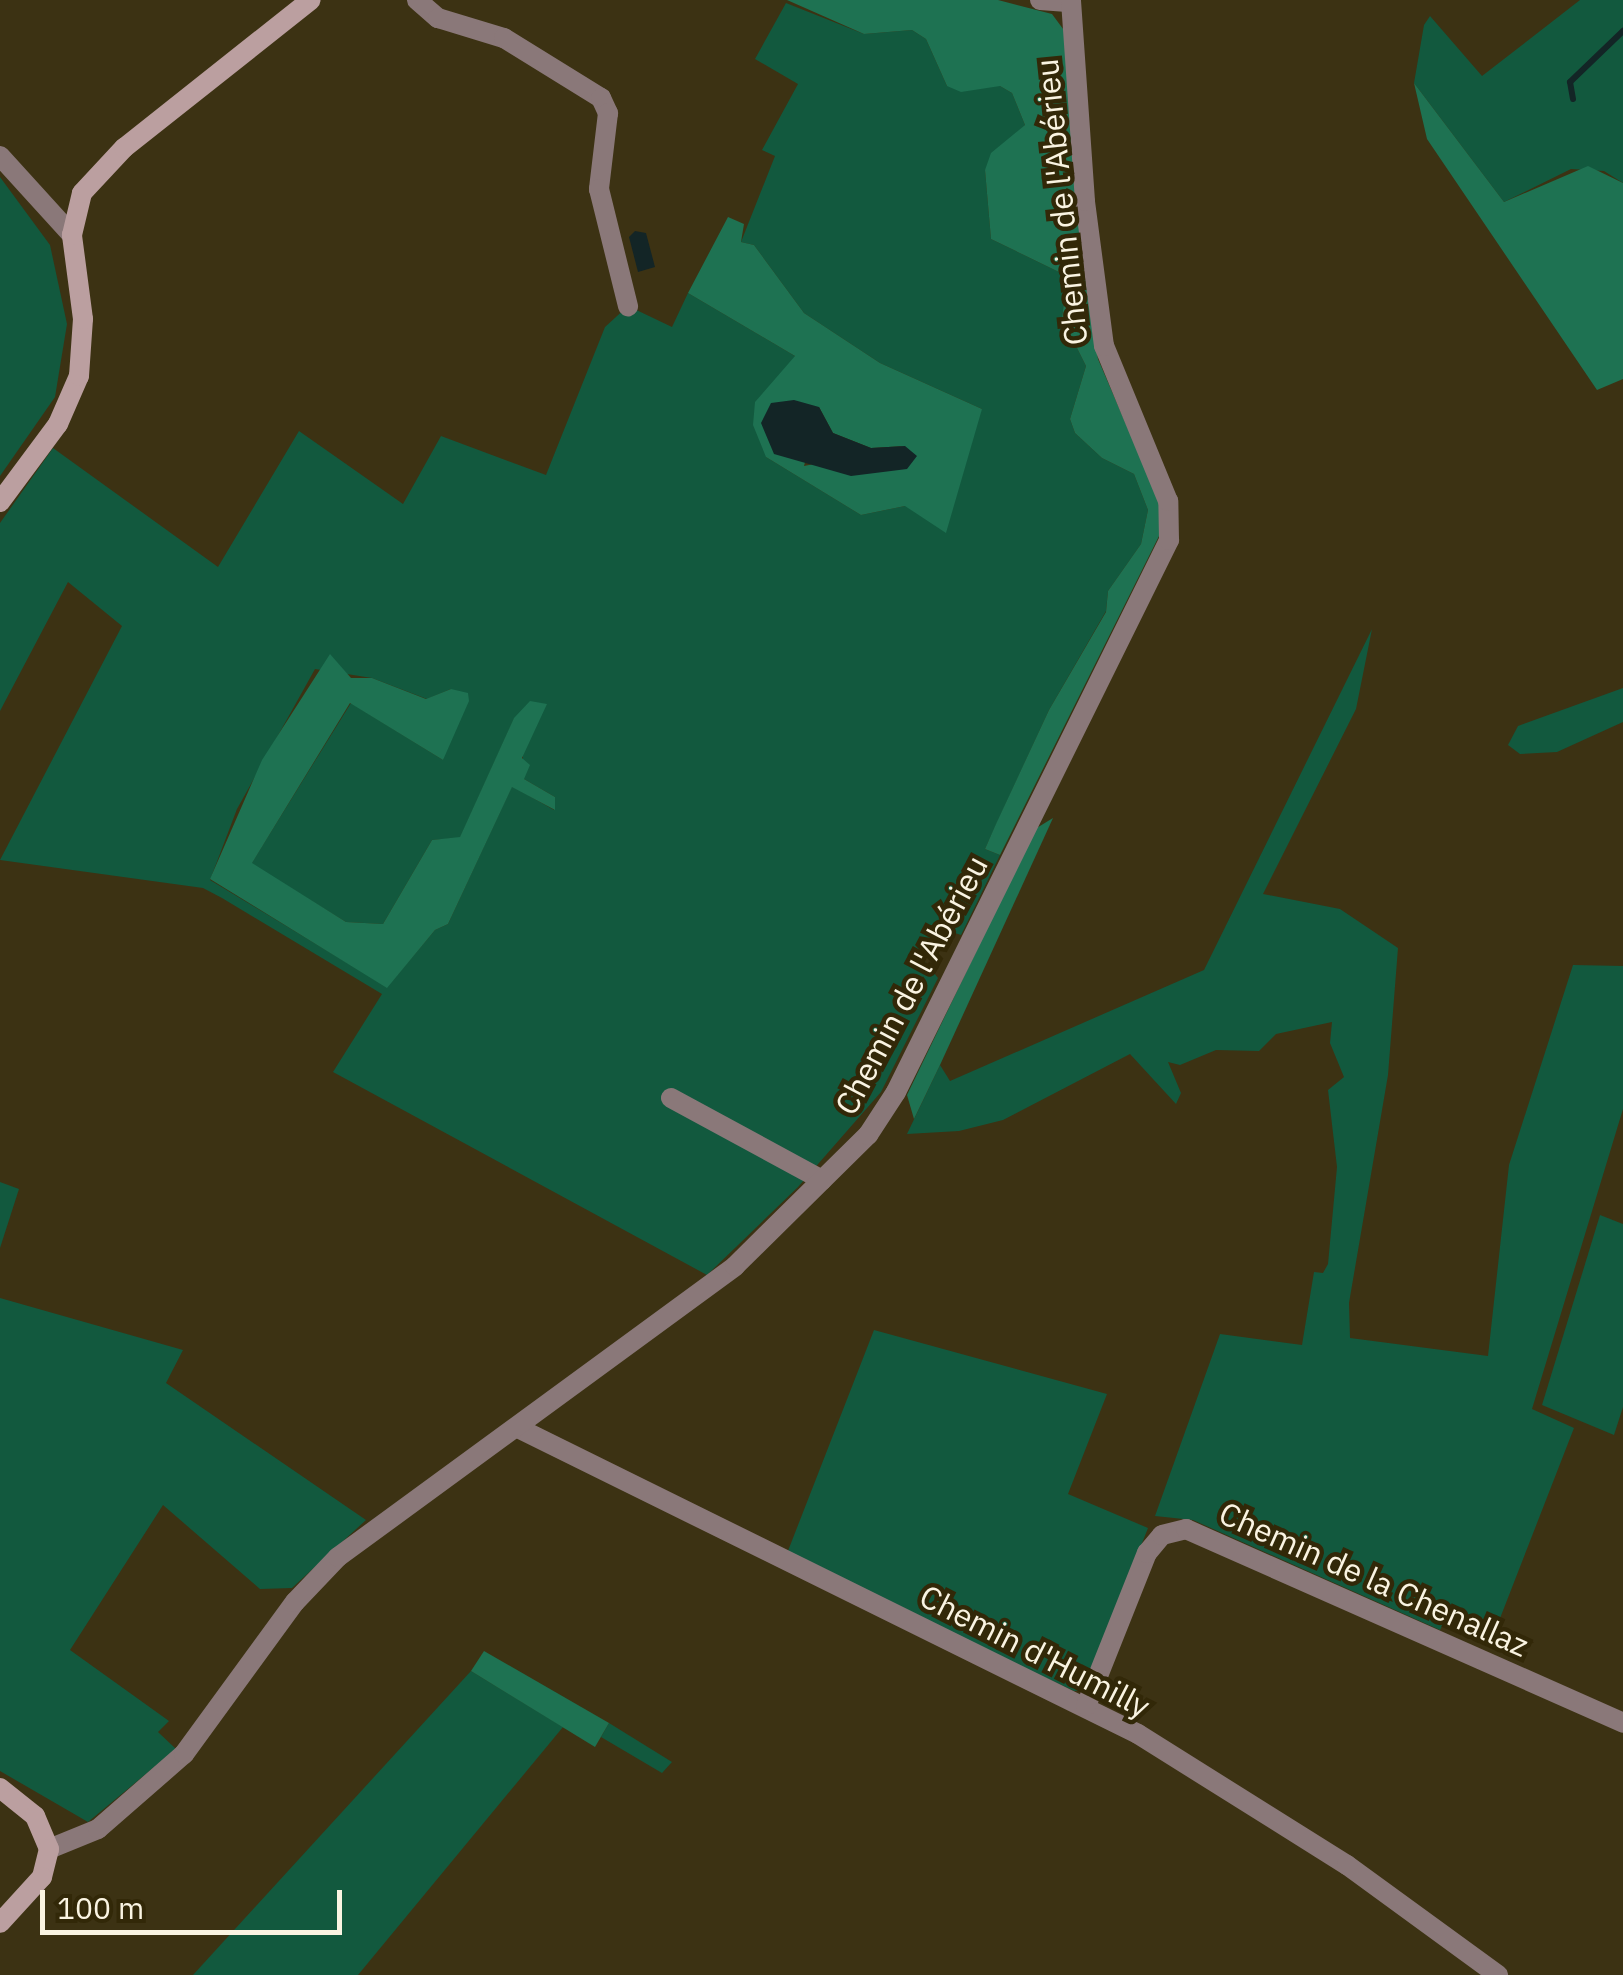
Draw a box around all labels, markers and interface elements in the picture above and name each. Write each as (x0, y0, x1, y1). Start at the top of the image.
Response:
street label: Chemin de l'Abérieu (1027, 57, 1095, 347)
street label: Chemin de l'Abérieu (826, 849, 996, 1121)
street label: Chemin de la Chenallaz (1213, 1493, 1535, 1665)
street label: Chemin d'Humilly (913, 1576, 1157, 1726)
scale bar (45, 1870, 348, 1932)
text: 100 m (57, 1888, 144, 1927)

